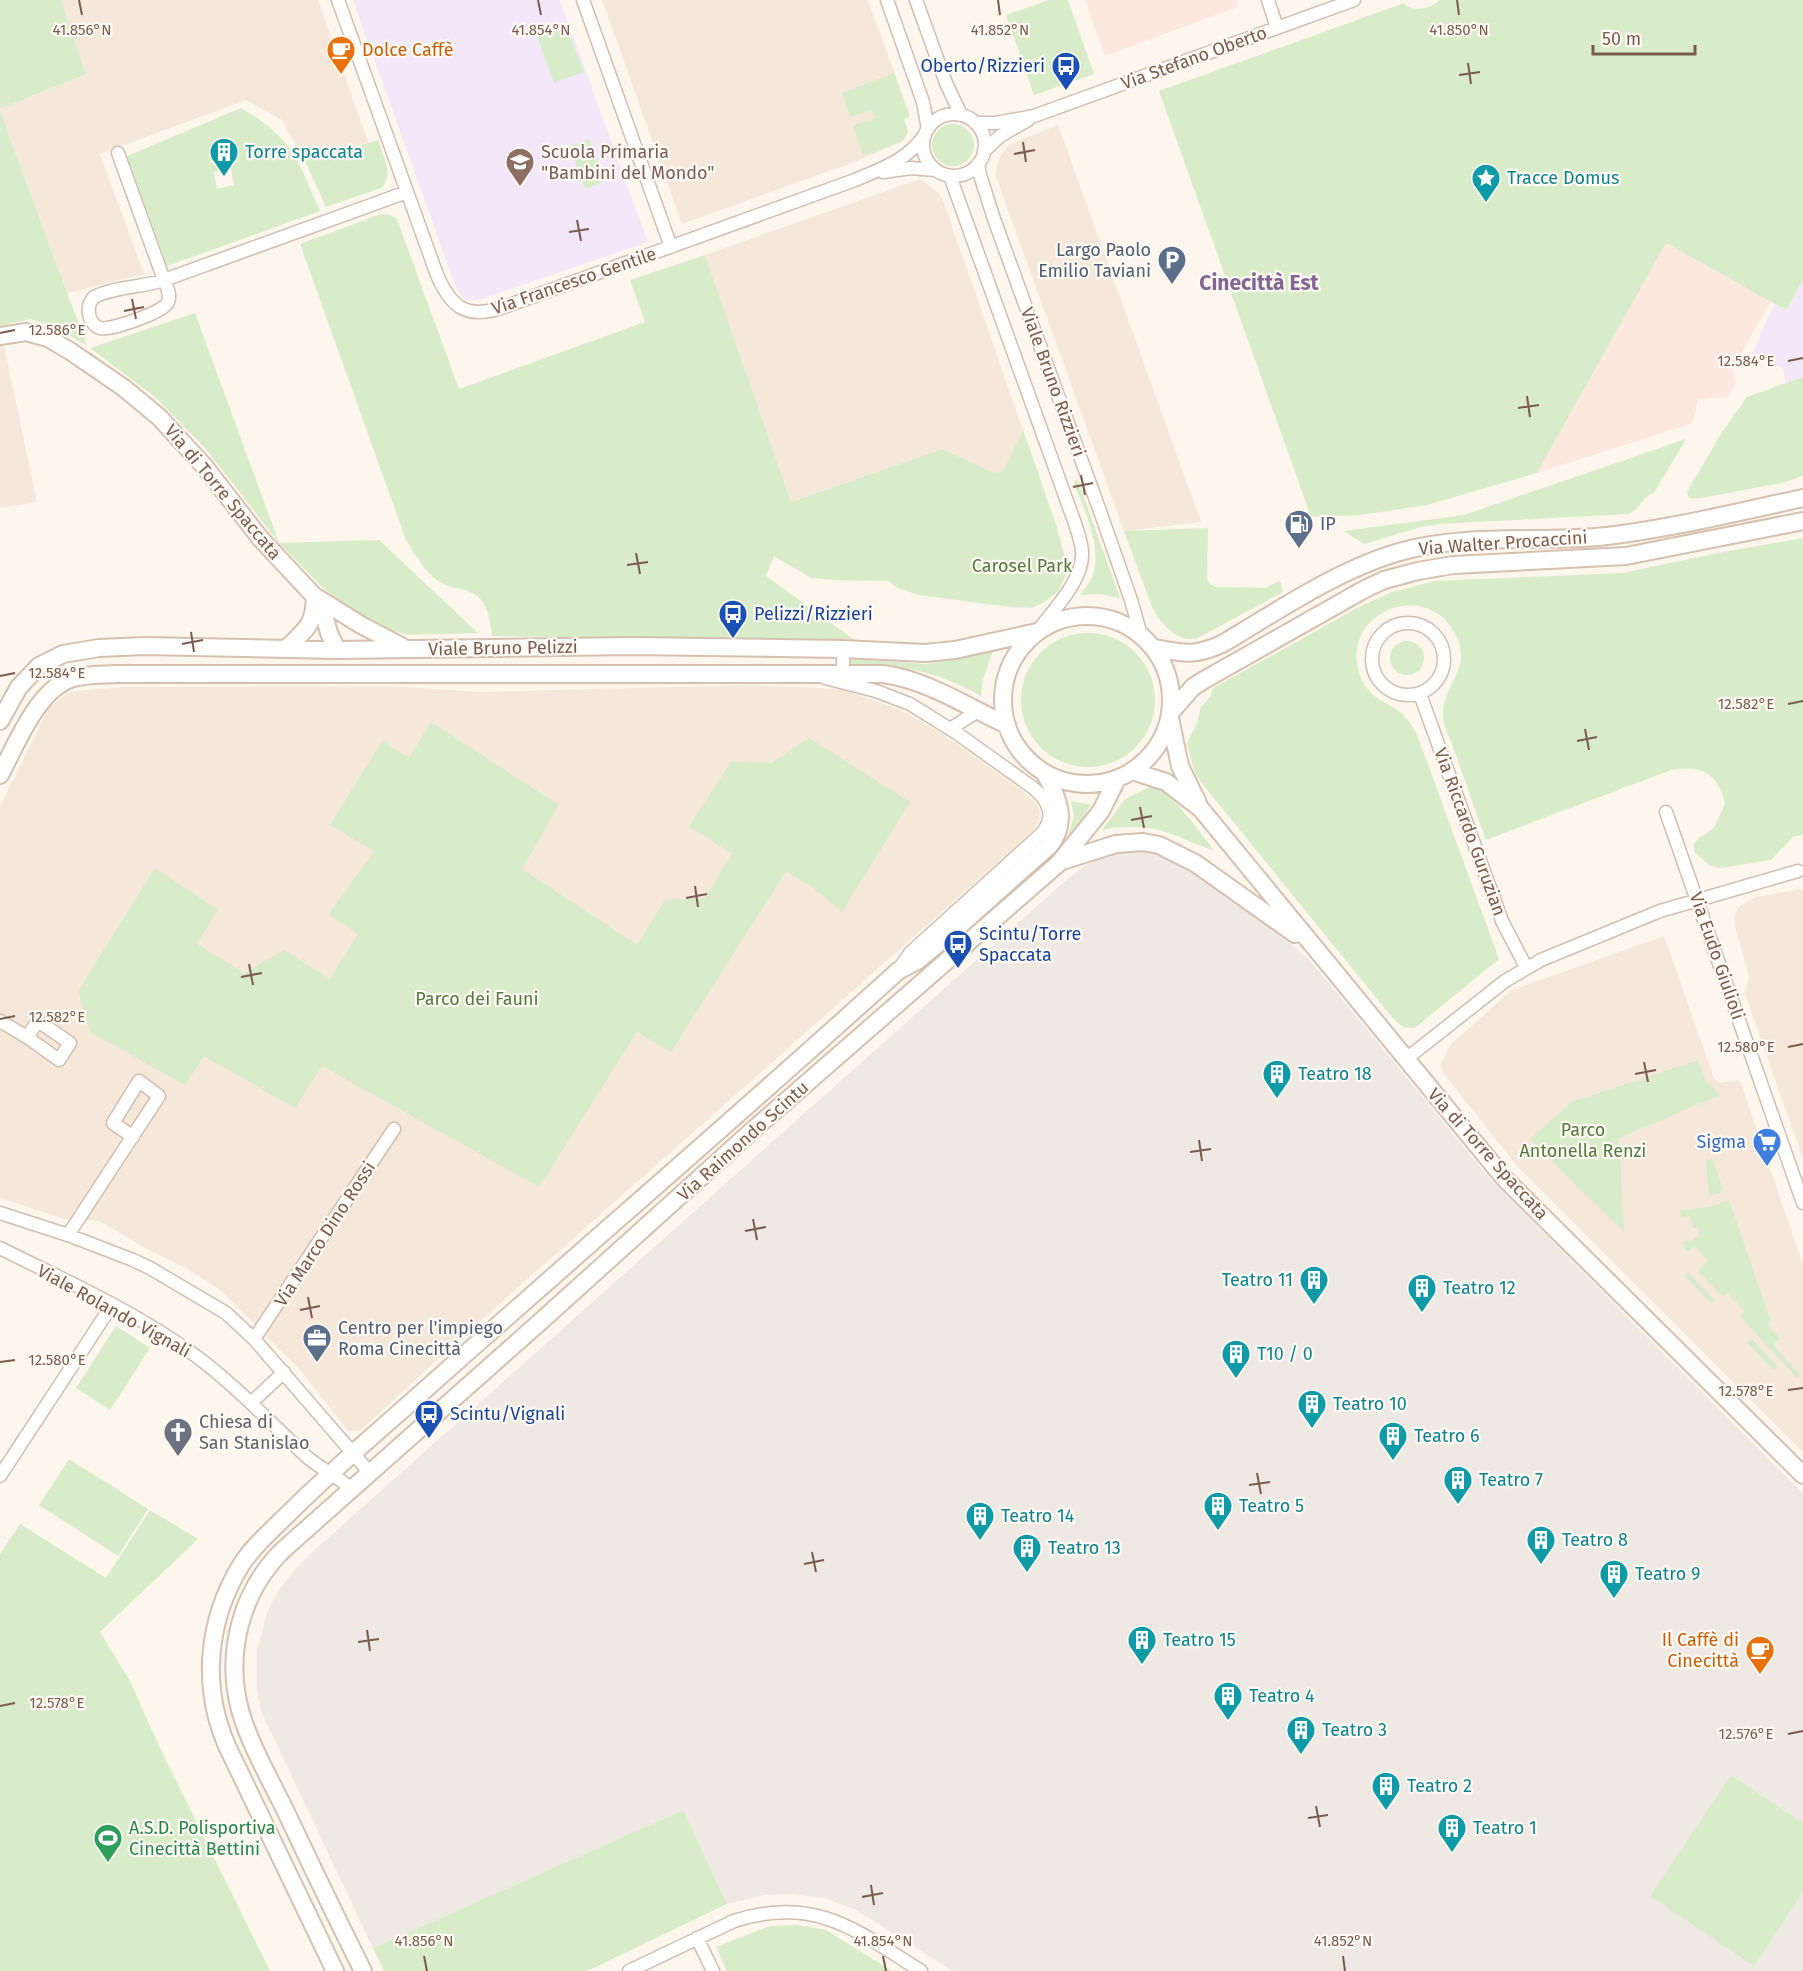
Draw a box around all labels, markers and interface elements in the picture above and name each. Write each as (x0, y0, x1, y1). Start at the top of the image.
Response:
scale bar (1593, 18, 1695, 56)
text: 41.856°N (53, 21, 111, 39)
text: 41.854°N (511, 21, 571, 39)
text: 41.852°N (971, 21, 1029, 39)
street label: Via Stefano Oberto (1118, 21, 1270, 95)
text: 41.850°N (1429, 21, 1489, 39)
text: 50 m (1602, 28, 1641, 50)
cafe icon: Dolce Caffè (325, 34, 357, 76)
place label: Dolce Caffè (362, 39, 454, 61)
bus stop icon: Oberto/Rizzieri (1050, 50, 1082, 92)
place label: Oberto/Rizzieri (920, 55, 1045, 77)
building icon: Torre spaccata (208, 136, 240, 178)
place label: Torre spaccata (245, 141, 363, 163)
place label: Scuola Primaria "Bambini del Mondo" (541, 141, 714, 184)
school or university icon: Scuola Primaria "Bambini del Mondo" (504, 146, 536, 188)
place icon: Tracce Domus (1470, 162, 1502, 204)
place label: Tracce Domus (1507, 167, 1619, 189)
place label: Largo Paolo Emilio Taviani (1038, 239, 1151, 282)
street label: Via Francesco Gentile (489, 242, 659, 320)
parking icon: Largo Paolo Emilio Taviani (1156, 244, 1188, 286)
district label: Cinecittà Est (1199, 270, 1320, 296)
street label: Viale Bruno Rizzieri (1016, 304, 1090, 460)
text: 12.586°E (28, 321, 86, 339)
text: 12.584°E (1717, 352, 1775, 370)
street label: Via di Torre Spaccata (160, 420, 286, 564)
fuel station icon: IP (1283, 508, 1315, 550)
place label: IP (1320, 513, 1336, 535)
street label: Via Walter Procaccini (1418, 526, 1588, 560)
park label: Carosel Park (972, 555, 1073, 577)
bus stop icon: Pelizzi/Rizzieri (717, 598, 749, 640)
place label: Pelizzi/Rizzieri (754, 603, 873, 625)
street label: Viale Bruno Pelizzi (428, 636, 578, 660)
text: 12.584°E (28, 664, 86, 682)
text: 12.582°E (1718, 695, 1774, 713)
street label: Via Riccardo Guruzian (1429, 745, 1511, 919)
street label: Via Eudo Giulioli (1685, 889, 1749, 1023)
place label: Scintu/Torre Spaccata (979, 923, 1081, 966)
bus stop icon: Scintu/Torre Spaccata (942, 928, 974, 970)
park label: Parco dei Fauni (415, 988, 539, 1010)
text: 12.582°E (29, 1008, 85, 1026)
text: 12.580°E (1717, 1038, 1775, 1056)
building icon: Teatro 18 (1261, 1058, 1293, 1100)
place label: Teatro 18 (1298, 1063, 1372, 1085)
street label: Via Raimondo Scintu (673, 1076, 813, 1206)
street label: Via di Torre Spaccata (1423, 1084, 1553, 1224)
park label: Parco Antonella Renzi (1520, 1119, 1646, 1162)
supermarket icon: Sigma (1751, 1126, 1783, 1168)
place label: Sigma (1697, 1131, 1746, 1153)
street label: Via Marco Dino Rossi (270, 1157, 380, 1311)
street label: Viale Rolando Vignali (33, 1260, 195, 1362)
building icon: Teatro 11 (1298, 1264, 1330, 1306)
place label: Teatro 11 (1222, 1269, 1293, 1291)
building icon: Teatro 12 (1406, 1272, 1438, 1314)
place label: Teatro 12 (1443, 1277, 1516, 1299)
place label: Centro per l'impiego Roma Cinecittà (338, 1317, 503, 1360)
office icon: Centro per l'impiego Roma Cinecittà (301, 1322, 333, 1364)
building icon: T10 / 0 (1220, 1338, 1252, 1380)
place label: T10 / 0 (1257, 1343, 1313, 1365)
text: 12.580°E (28, 1351, 86, 1369)
text: 12.578°E (1718, 1382, 1774, 1400)
building icon: Teatro 10 (1296, 1388, 1328, 1430)
place label: Teatro 10 (1333, 1393, 1407, 1415)
bus stop icon: Scintu/Vignali (413, 1398, 445, 1440)
place label: Scintu/Vignali (450, 1403, 565, 1425)
place label: Chiesa di San Stanislao (199, 1411, 309, 1454)
church icon: Chiesa di San Stanislao (162, 1416, 194, 1458)
building icon: Teatro 6 (1377, 1420, 1409, 1462)
place label: Teatro 6 (1414, 1425, 1480, 1447)
building icon: Teatro 7 (1442, 1464, 1474, 1506)
place label: Teatro 7 (1479, 1469, 1543, 1491)
building icon: Teatro 5 (1202, 1490, 1234, 1532)
place label: Teatro 5 (1239, 1495, 1304, 1517)
building icon: Teatro 14 (964, 1500, 996, 1542)
place label: Teatro 14 (1001, 1505, 1075, 1527)
building icon: Teatro 8 (1525, 1524, 1557, 1566)
place label: Teatro 8 (1562, 1529, 1628, 1551)
building icon: Teatro 13 (1011, 1532, 1043, 1574)
place label: Teatro 13 (1048, 1537, 1121, 1559)
building icon: Teatro 9 (1598, 1558, 1630, 1600)
place label: Teatro 9 (1635, 1563, 1700, 1585)
building icon: Teatro 15 (1126, 1624, 1158, 1666)
place label: Teatro 15 (1163, 1629, 1236, 1651)
place label: Il Caffè di Cinecittà (1662, 1629, 1739, 1672)
cafe icon: Il Caffè di Cinecittà (1744, 1634, 1776, 1676)
building icon: Teatro 4 (1212, 1680, 1244, 1722)
place label: Teatro 4 (1249, 1685, 1315, 1707)
text: 12.578°E (29, 1694, 85, 1712)
building icon: Teatro 3 (1285, 1714, 1317, 1756)
place label: Teatro 3 (1322, 1719, 1387, 1741)
text: 12.576°E (1719, 1725, 1773, 1743)
building icon: Teatro 2 (1370, 1770, 1402, 1812)
place label: Teatro 2 (1407, 1775, 1472, 1797)
building icon: Teatro 1 (1436, 1812, 1468, 1854)
place label: A.S.D. Polisportiva Cinecittà Bettini (129, 1817, 275, 1860)
place label: Teatro 1 (1473, 1817, 1537, 1839)
sports icon: A.S.D. Polisportiva Cinecittà Bettini (92, 1822, 124, 1864)
text: 41.856°N (395, 1932, 453, 1950)
text: 41.854°N (853, 1932, 913, 1950)
text: 41.852°N (1314, 1932, 1372, 1950)

